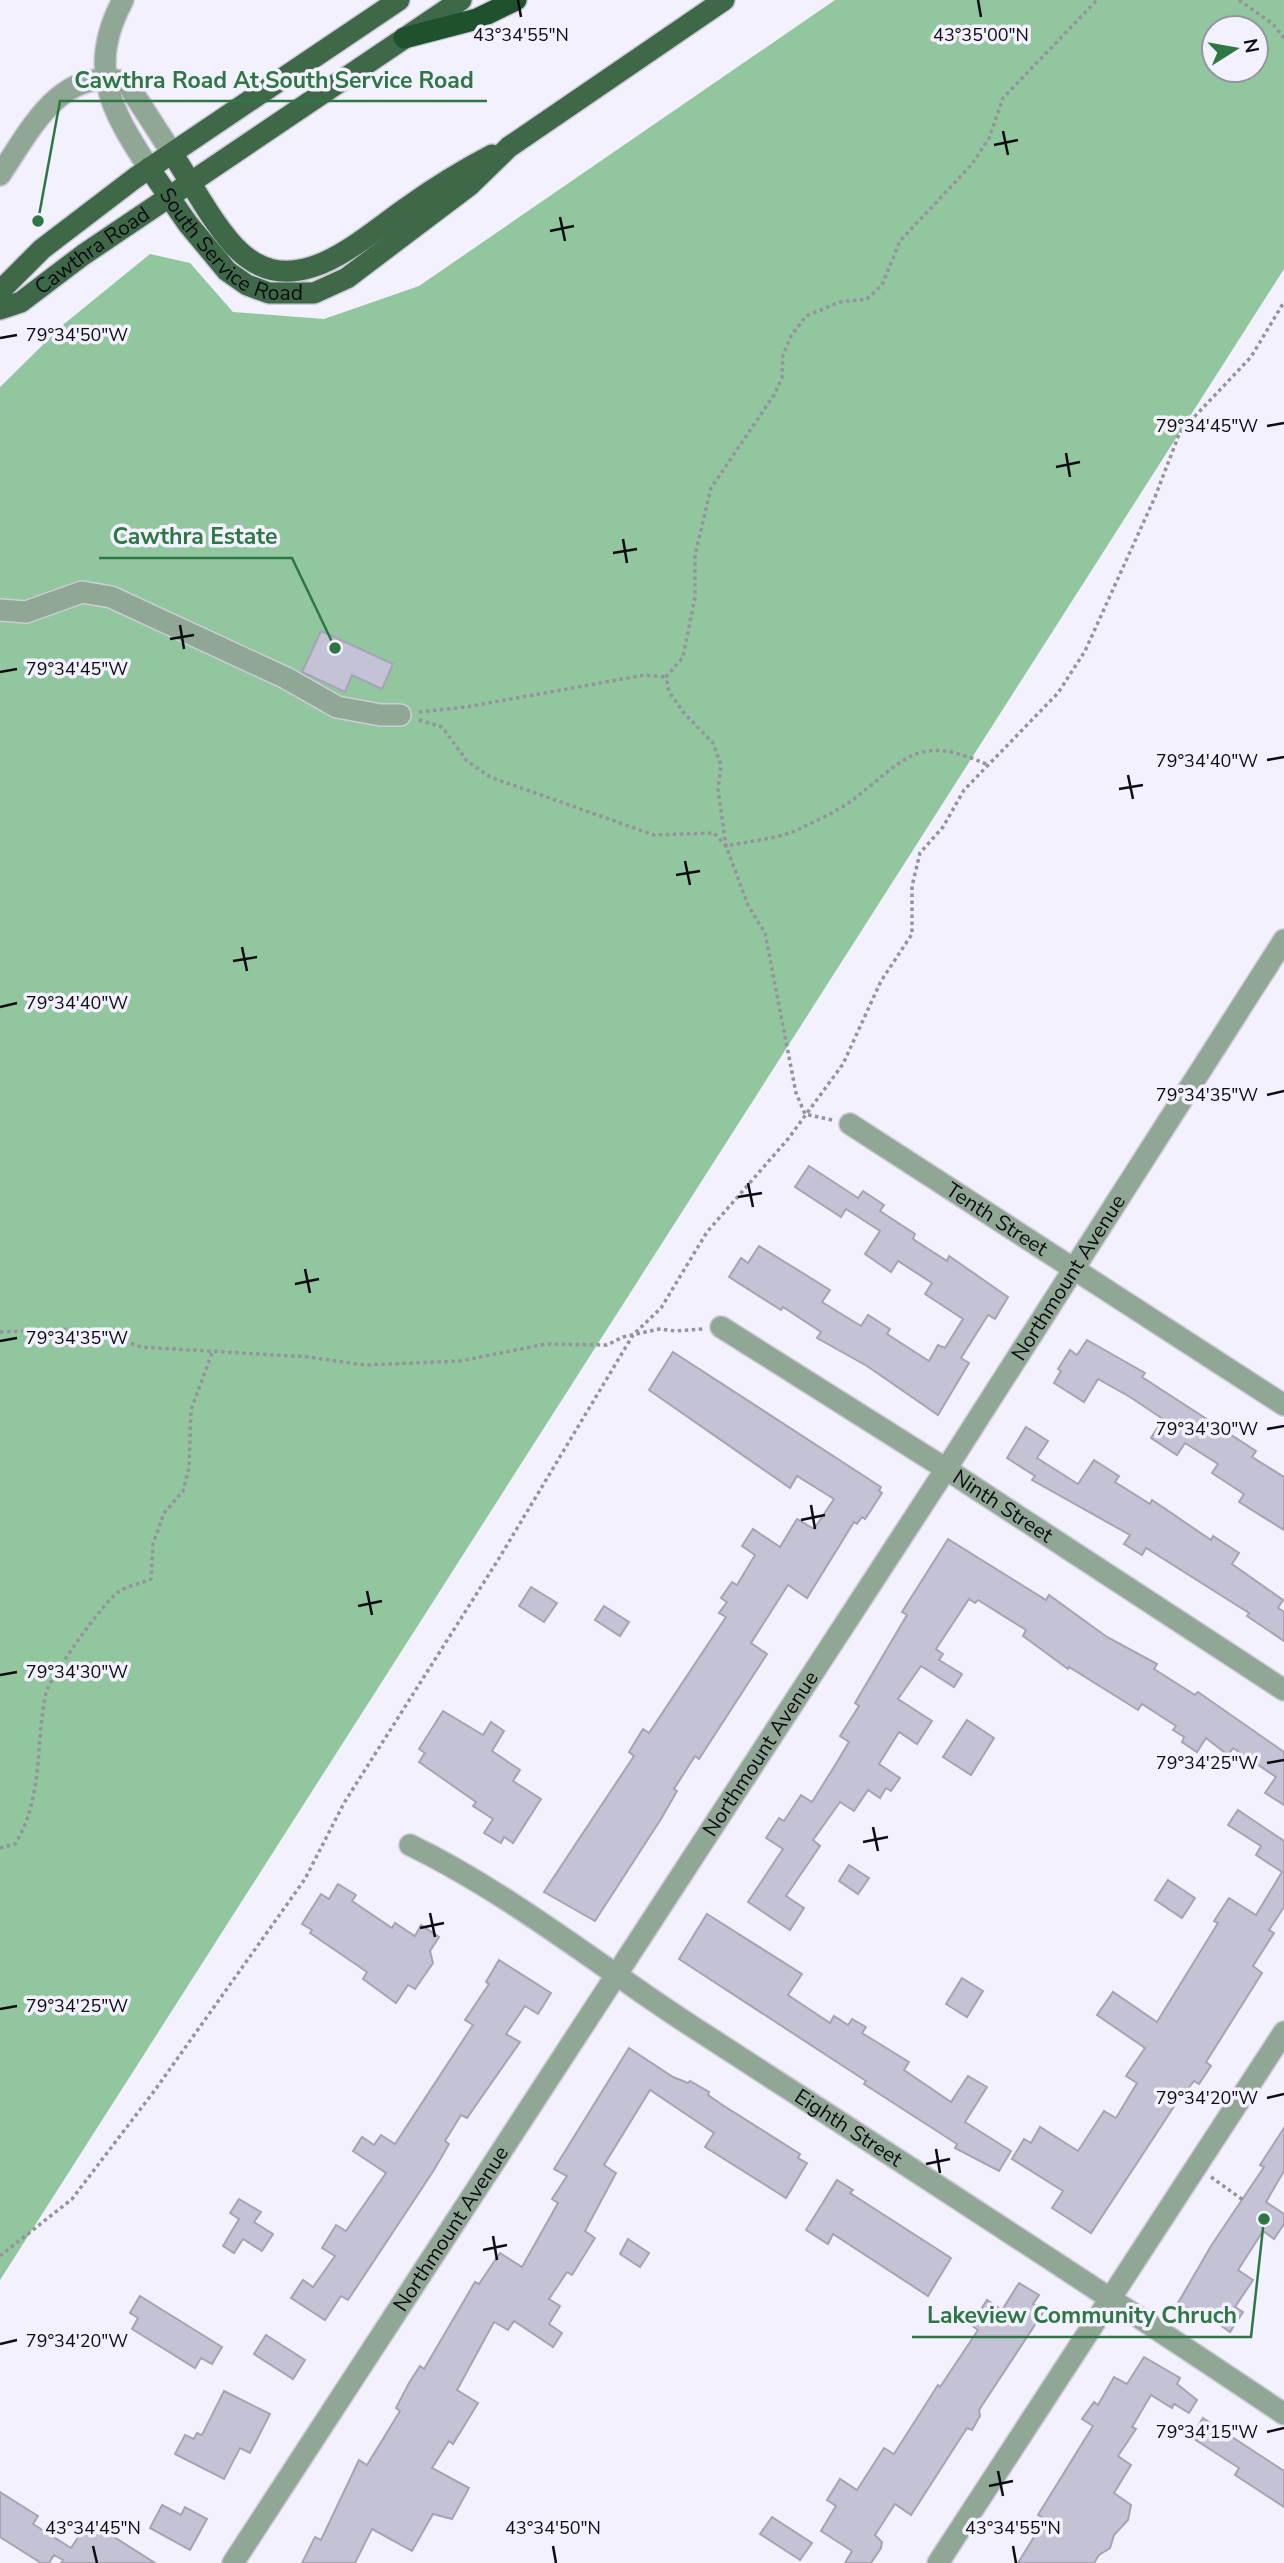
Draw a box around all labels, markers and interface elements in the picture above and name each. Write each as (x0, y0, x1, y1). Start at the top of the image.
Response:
north arrow (1200, 14, 1270, 84)
text: 43°34'55"N (473, 23, 569, 47)
text: 43°35'00"N (933, 23, 1029, 47)
text: N (1237, 36, 1265, 55)
callout: Cawthra Road At South Service Road (60, 57, 487, 101)
text: Cawthra Road At South Service Road (74, 65, 474, 96)
street label: South Service Road (153, 182, 303, 307)
street label: Cawthra Road (29, 200, 155, 301)
text: 79°34'50"W (26, 323, 128, 347)
text: 79°34'45"W (1156, 414, 1258, 438)
callout: Cawthra Estate (99, 514, 292, 558)
text: Cawthra Estate (113, 521, 277, 552)
text: 79°34'45"W (26, 657, 128, 681)
text: 79°34'40"W (1156, 749, 1258, 773)
text: 79°34'40"W (26, 991, 128, 1015)
text: 79°34'35"W (1156, 1083, 1258, 1107)
street label: Tenth Street (941, 1176, 1054, 1263)
street label: Northmount Avenue (1005, 1189, 1132, 1366)
text: 79°34'35"W (26, 1326, 128, 1350)
text: 79°34'30"W (1156, 1417, 1258, 1441)
street label: Ninth Street (947, 1463, 1059, 1550)
text: 79°34'30"W (26, 1660, 128, 1684)
street label: Northmount Avenue (696, 1666, 825, 1842)
text: 79°34'25"W (1156, 1751, 1258, 1775)
text: 79°34'25"W (26, 1994, 128, 2018)
street label: Eighth Street (789, 2082, 908, 2173)
text: 79°34'20"W (1156, 2086, 1258, 2110)
street label: Northmount Avenue (387, 2141, 515, 2317)
callout: Lakeview Community Chruch (912, 2293, 1251, 2337)
text: Lakeview Community Chruch (927, 2300, 1237, 2331)
text: 79°34'20"W (26, 2329, 128, 2353)
text: 79°34'15"W (1156, 2420, 1258, 2444)
text: 43°34'45"N (45, 2516, 141, 2540)
text: 43°34'50"N (505, 2516, 601, 2540)
text: 43°34'55"N (965, 2516, 1061, 2540)

